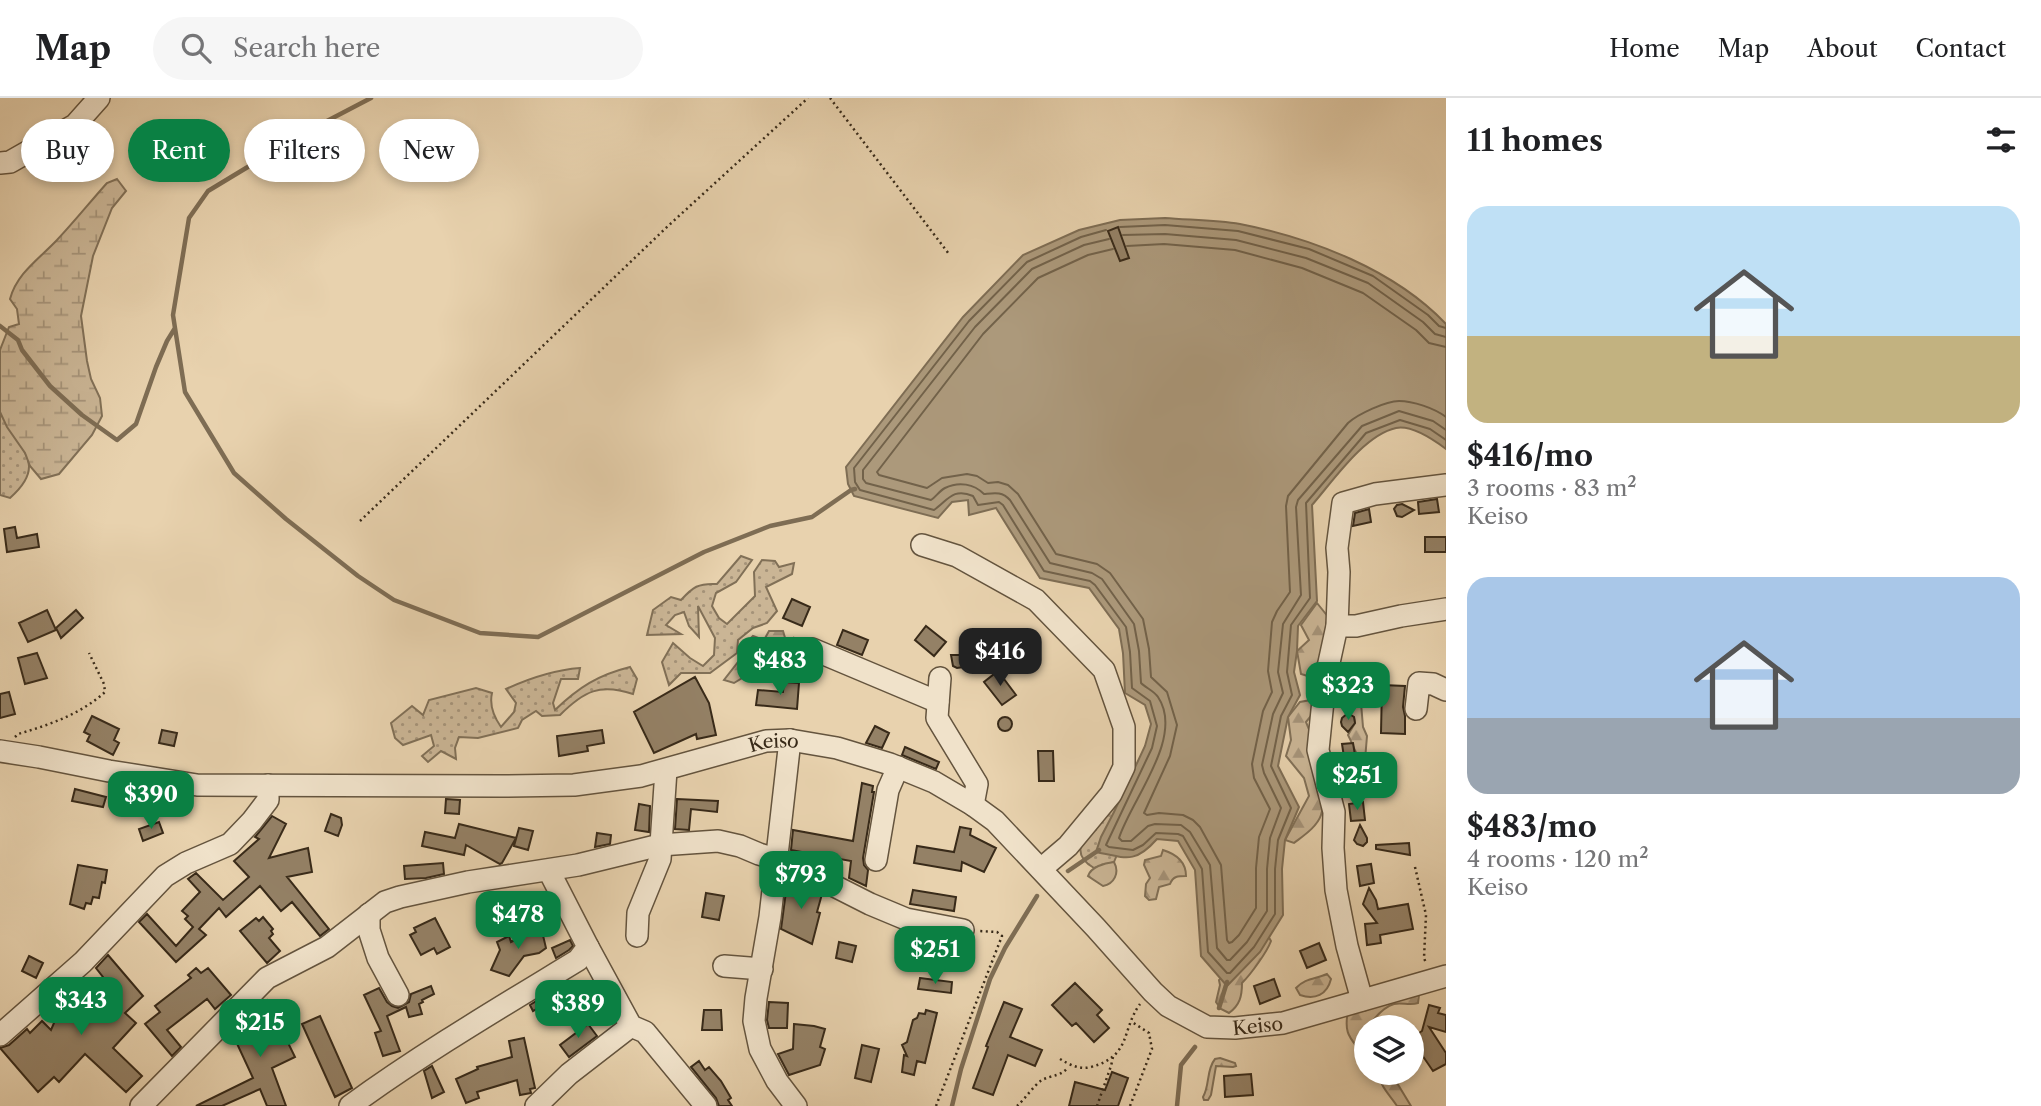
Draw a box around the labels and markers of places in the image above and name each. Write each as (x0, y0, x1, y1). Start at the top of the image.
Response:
pin: $416 (959, 628, 1041, 688)
pin: $483 (739, 638, 821, 697)
pin: $323 (1307, 662, 1389, 722)
pin: $251 (1316, 752, 1398, 812)
pin: $390 (110, 772, 192, 831)
pin: $793 (760, 852, 842, 911)
pin: $478 (477, 892, 559, 951)
pin: $251 (894, 926, 976, 986)
pin: $343 (40, 978, 122, 1037)
pin: $389 (537, 981, 619, 1040)
pin: $215 (219, 1000, 301, 1059)

